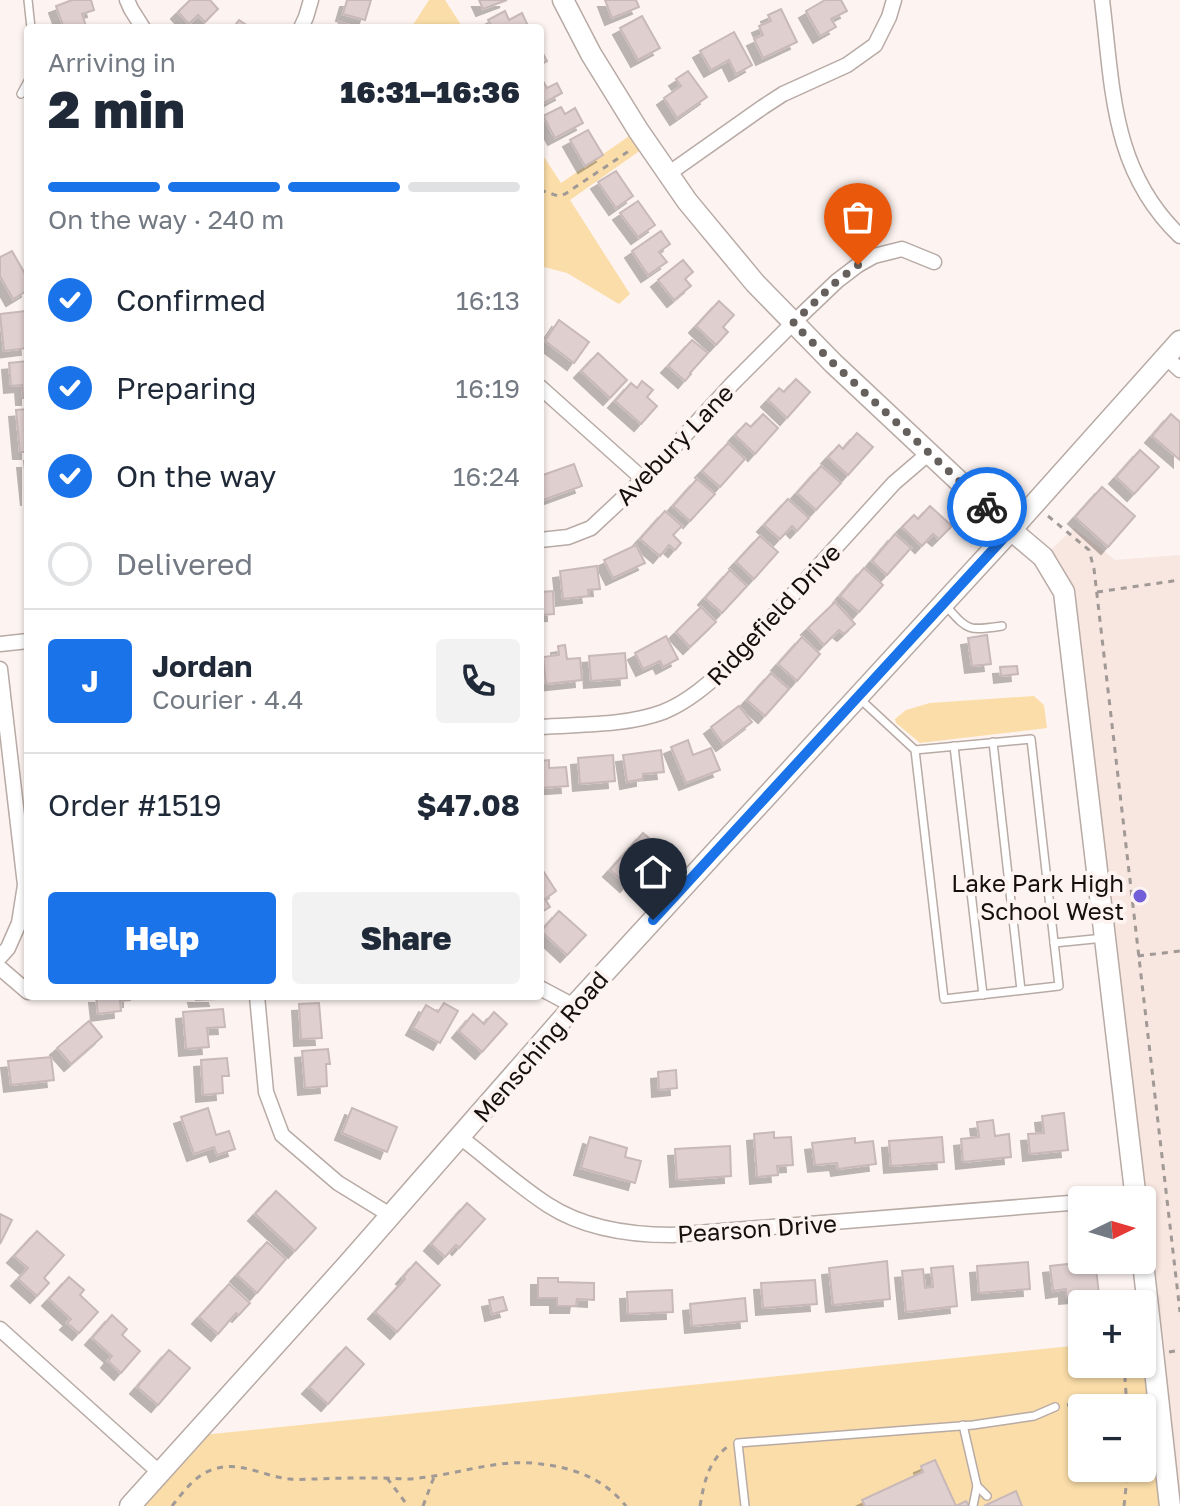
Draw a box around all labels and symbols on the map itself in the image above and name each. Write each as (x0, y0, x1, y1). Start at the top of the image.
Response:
pin (824, 183, 892, 265)
street label: Avebury Lane (609, 378, 739, 510)
courier (947, 467, 1027, 547)
street label: Ridgefield Drive (700, 537, 846, 691)
pin (619, 838, 687, 920)
place label: Lake Park High School West (951, 868, 1124, 925)
marker: Lake Park High School West (1131, 887, 1149, 905)
street label: Mensching Road (467, 965, 613, 1127)
north arrow (1068, 1186, 1156, 1274)
street label: Pearson Drive (676, 1208, 838, 1248)

